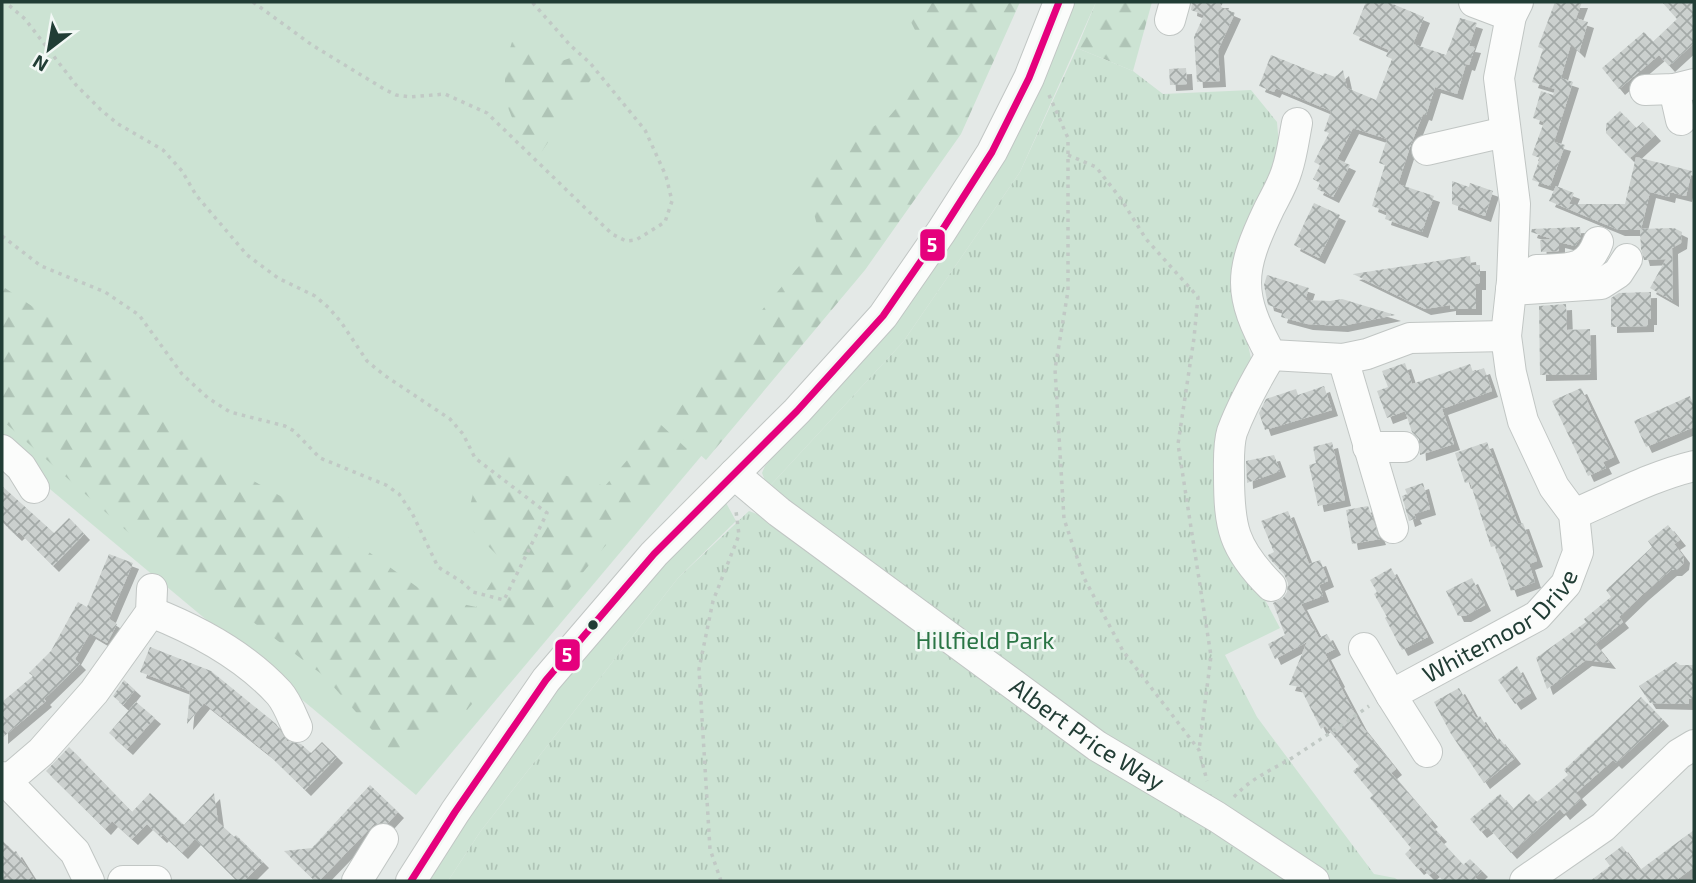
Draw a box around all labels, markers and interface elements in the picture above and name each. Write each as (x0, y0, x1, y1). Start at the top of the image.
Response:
north arrow (14, 14, 84, 84)
text: N (28, 51, 52, 77)
line badge: 5 (919, 228, 946, 262)
text: 5 (927, 233, 937, 256)
street label: Whitemoor Drive (1417, 566, 1583, 688)
unlabelled marker (586, 618, 600, 632)
park label: Hillfield Park (916, 625, 1054, 654)
line badge: 5 (554, 638, 581, 672)
text: 5 (562, 643, 572, 666)
street label: Albert Price Way (1005, 671, 1170, 796)

